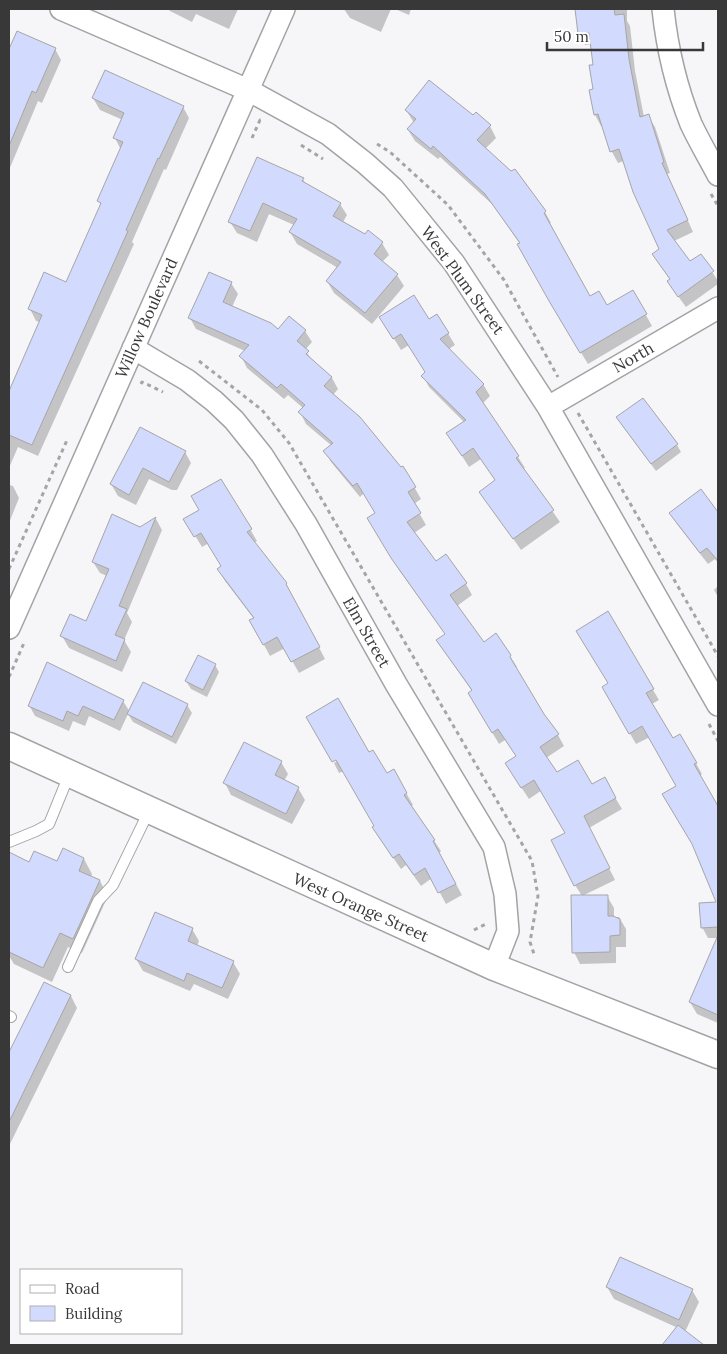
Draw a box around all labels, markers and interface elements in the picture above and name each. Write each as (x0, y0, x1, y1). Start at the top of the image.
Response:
scale bar (547, 20, 703, 52)
text: 50 m (554, 27, 589, 46)
street label: West Plum Street (417, 222, 510, 339)
street label: Willow Boulevard (111, 254, 182, 381)
street label: North (609, 337, 657, 377)
street label: Elm Street (339, 593, 396, 672)
street label: West Orange Street (290, 868, 433, 946)
legend (20, 1269, 182, 1334)
text: Road (65, 1279, 100, 1298)
text: Building (65, 1304, 123, 1323)

